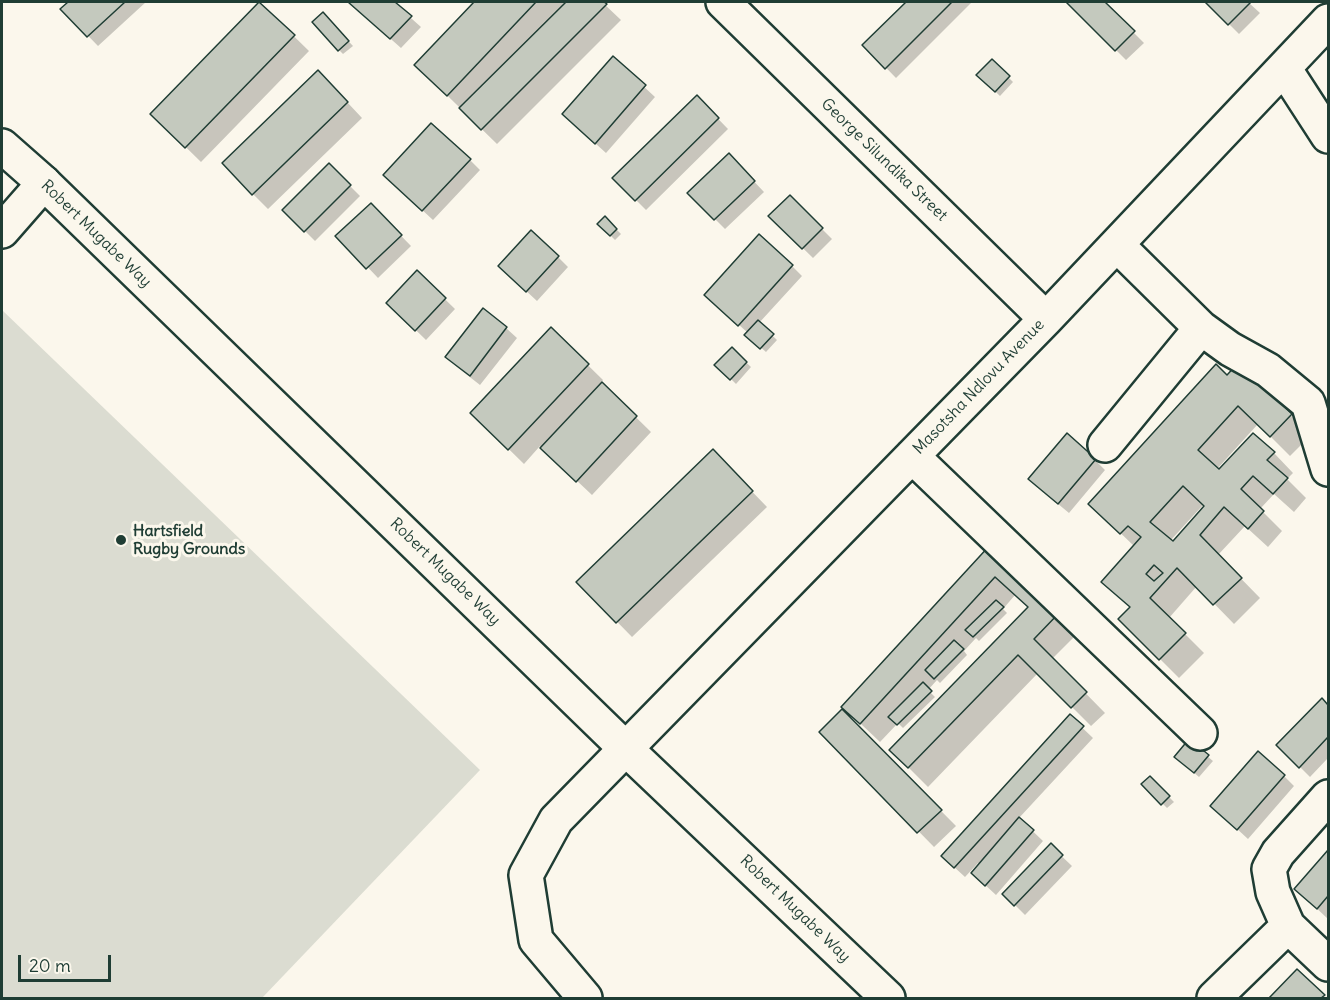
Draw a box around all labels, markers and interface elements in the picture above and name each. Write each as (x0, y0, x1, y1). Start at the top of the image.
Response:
street label: George Silundika Street (817, 95, 951, 225)
street label: Robert Mugabe Way (37, 176, 155, 292)
street label: Masotsha Ndlovu Avenue (909, 315, 1049, 459)
street label: Robert Mugabe Way (386, 514, 504, 630)
place label: Hartsfield Rugby Grounds (133, 521, 245, 559)
marker: Hartsfield Rugby Grounds (114, 533, 128, 547)
street label: Robert Mugabe Way (736, 851, 854, 967)
scale bar (21, 943, 114, 981)
text: 20 m (29, 954, 71, 977)

